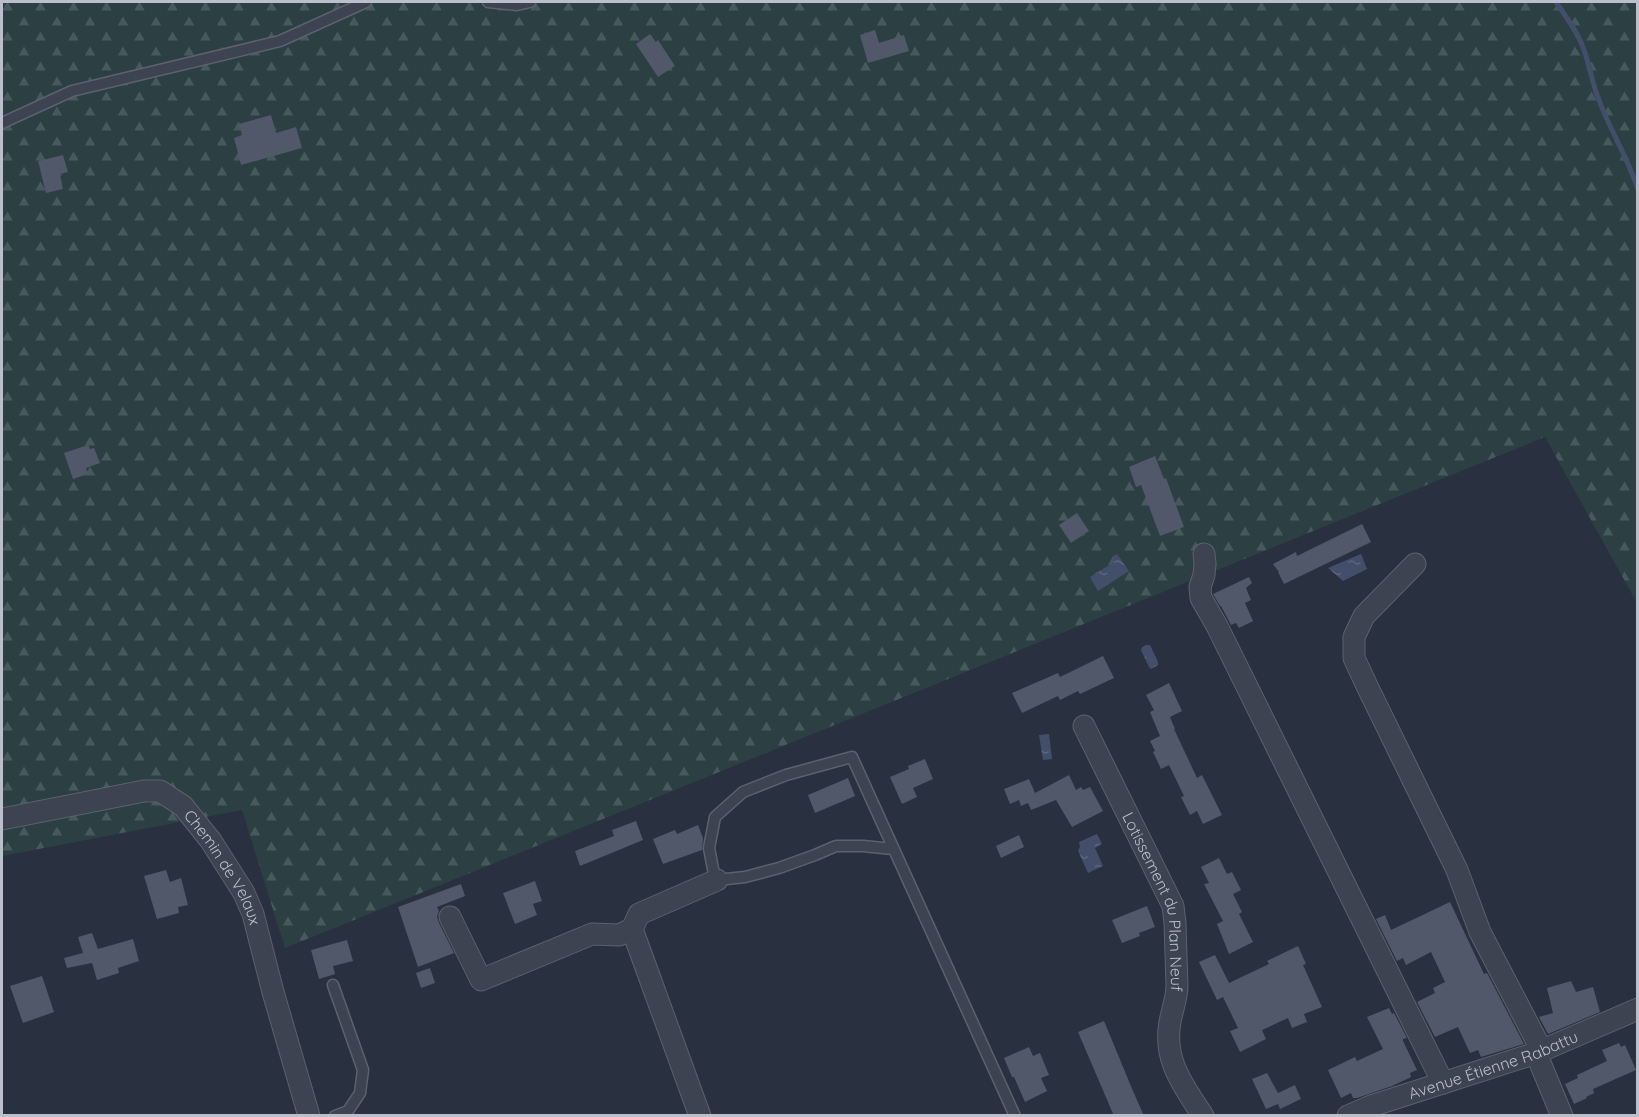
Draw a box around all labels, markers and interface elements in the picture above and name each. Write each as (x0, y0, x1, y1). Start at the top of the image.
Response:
street label: Chemin de Velaux (180, 806, 265, 927)
street label: Lotissement du Plan Neuf (1118, 809, 1187, 993)
street label: Avenue Étienne Rabattu (1406, 1026, 1581, 1103)

